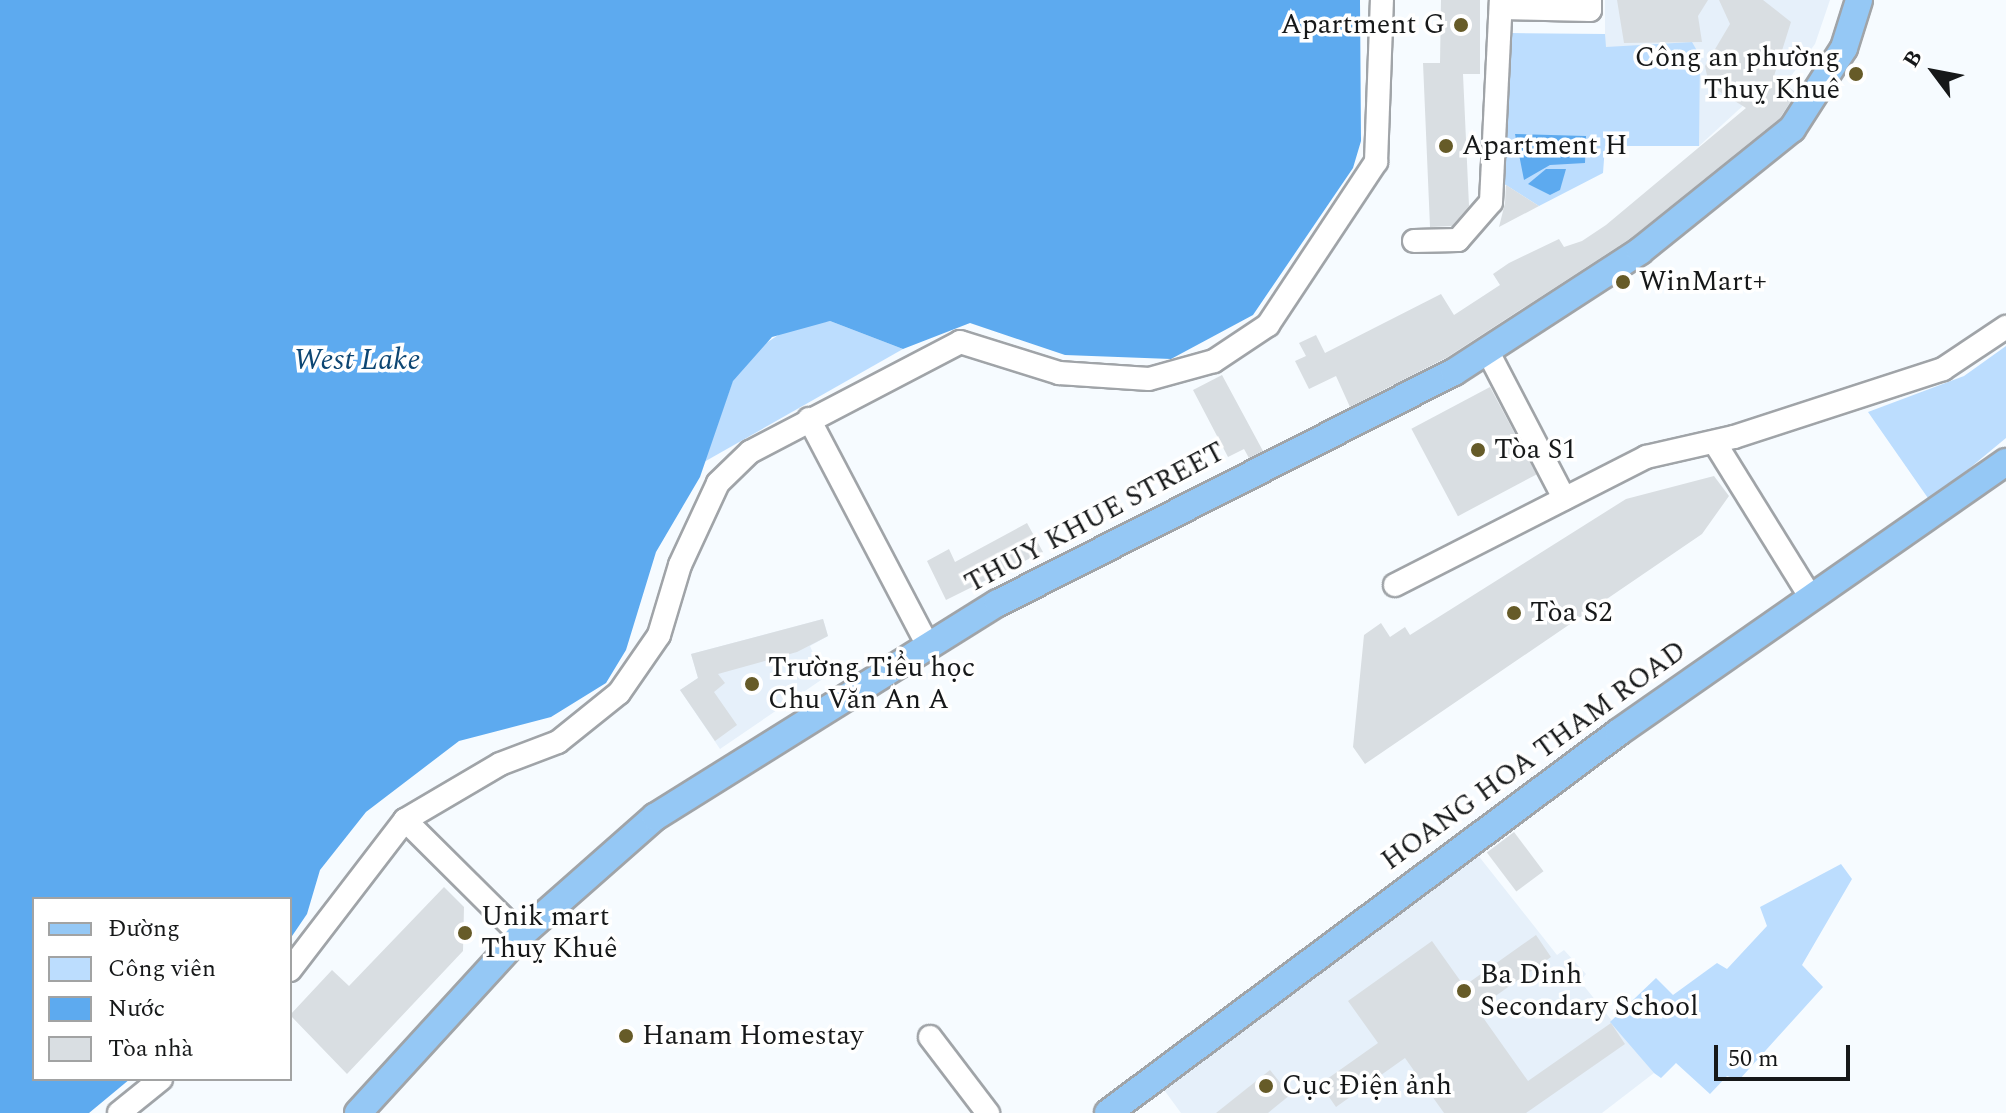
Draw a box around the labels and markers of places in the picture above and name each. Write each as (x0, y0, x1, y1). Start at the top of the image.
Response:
place label: Apartment G (1281, 8, 1445, 42)
marker: Apartment G (1452, 16, 1470, 34)
place label: Công an phường Thuỵ Khuê (1635, 41, 1840, 107)
marker: Công an phường Thuỵ Khuê (1847, 65, 1865, 83)
place label: Apartment H (1462, 129, 1628, 163)
marker: Apartment H (1437, 137, 1455, 155)
place label: WinMart+ (1639, 265, 1767, 299)
marker: WinMart+ (1614, 273, 1632, 291)
place label: Tòa S1 (1494, 433, 1576, 467)
marker: Tòa S1 (1469, 441, 1487, 459)
place label: Tòa S2 (1530, 596, 1612, 630)
marker: Tòa S2 (1505, 604, 1523, 622)
place label: Trường Tiểu học Chu Văn An A (768, 651, 975, 717)
marker: Trường Tiểu học Chu Văn An A (743, 675, 761, 693)
place label: Unik mart Thuỵ Khuê (481, 900, 617, 966)
marker: Unik mart Thuỵ Khuê (456, 924, 474, 942)
place label: Ba Dinh Secondary School (1480, 958, 1698, 1024)
marker: Ba Dinh Secondary School (1455, 982, 1473, 1000)
place label: Hanam Homestay (642, 1019, 863, 1053)
marker: Hanam Homestay (617, 1027, 635, 1045)
place label: Cục Điện ảnh (1282, 1069, 1452, 1103)
marker: Cục Điện ảnh (1257, 1077, 1275, 1095)

